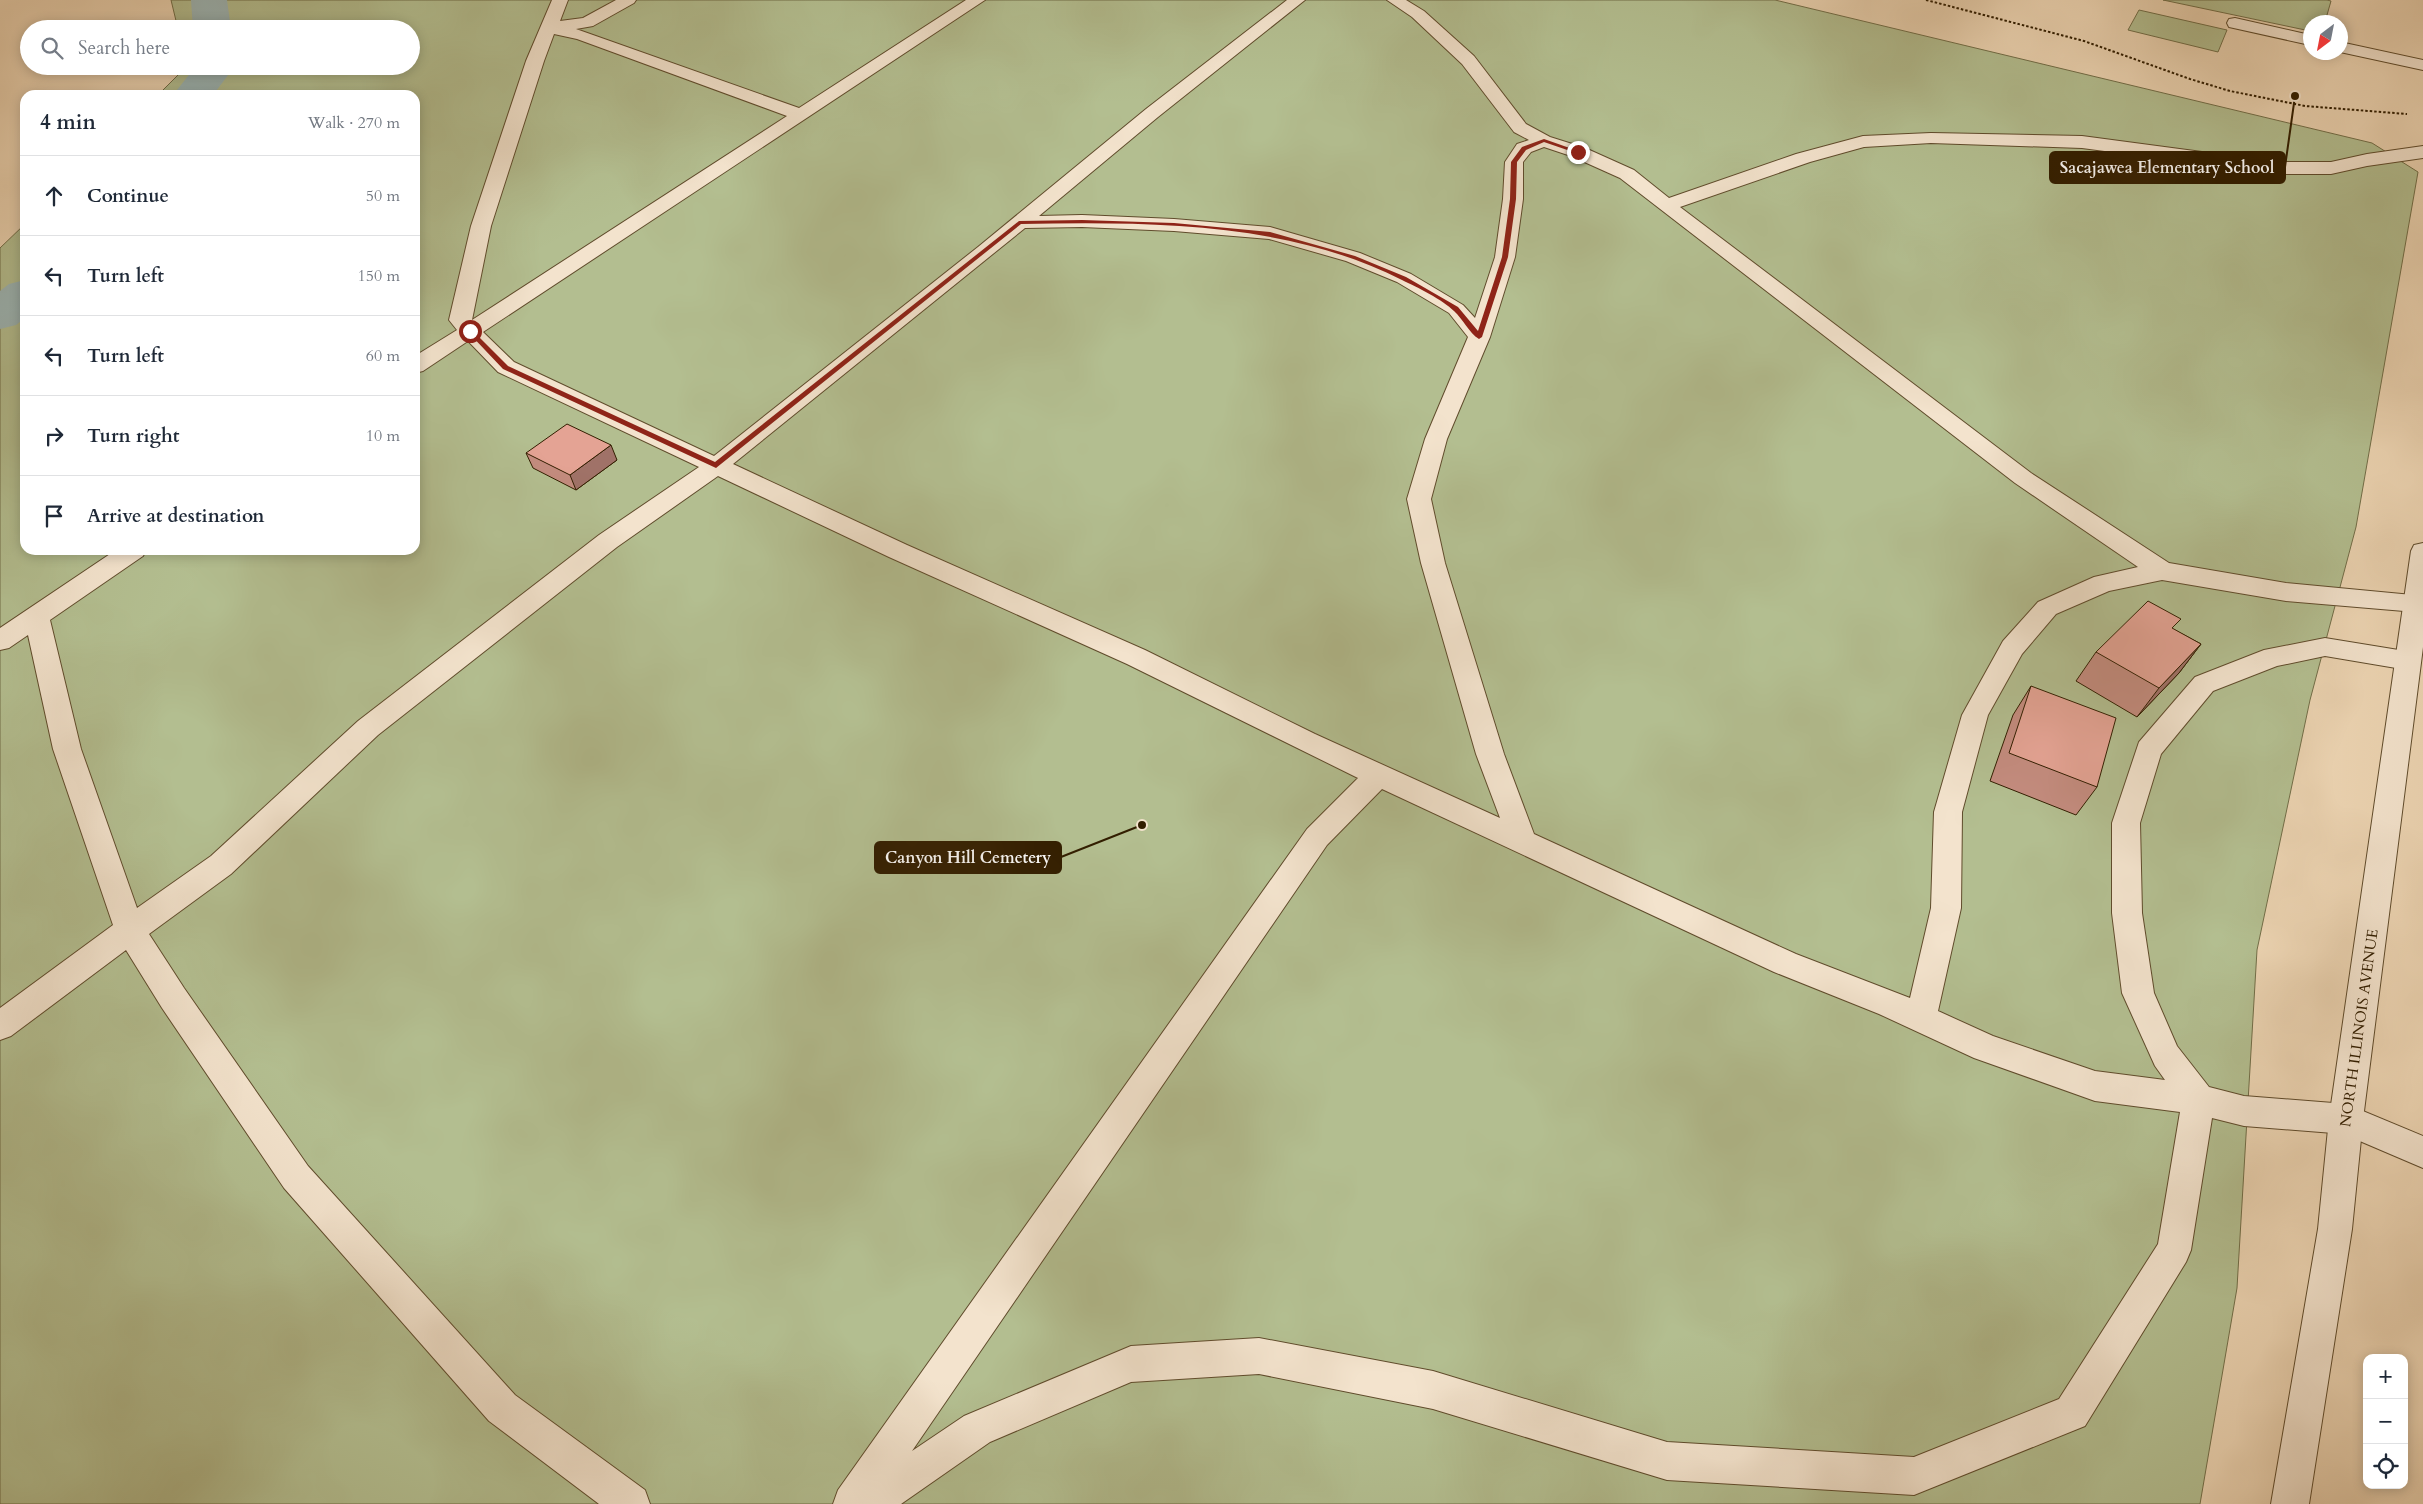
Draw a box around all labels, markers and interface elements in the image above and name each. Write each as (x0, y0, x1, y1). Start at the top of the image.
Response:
north arrow (2303, 15, 2348, 60)
search box (20, 20, 420, 75)
icon: search (38, 34, 66, 62)
text: Search here (78, 35, 170, 61)
text: 4 min (40, 108, 96, 137)
text: Walk · 270 m (308, 112, 400, 134)
route end (1567, 141, 1590, 164)
callout: Sacajawea Elementary School (2050, 152, 2285, 183)
text: Sacajawea Elementary School (2060, 157, 2275, 179)
icon: ahead (40, 182, 68, 210)
text: Continue (87, 183, 169, 209)
text: 50 m (366, 185, 400, 207)
icon: left (40, 262, 68, 290)
text: Turn left (87, 263, 164, 289)
text: 150 m (358, 265, 400, 287)
route start (459, 320, 482, 343)
icon: left (40, 342, 68, 370)
text: Turn left (87, 343, 164, 369)
text: 60 m (366, 345, 400, 367)
icon: right (40, 422, 68, 450)
text: Turn right (87, 423, 179, 449)
text: 10 m (366, 425, 400, 447)
icon: arrive (40, 502, 68, 530)
text: Arrive at destination (87, 503, 264, 529)
callout: Canyon Hill Cemetery (875, 842, 1061, 873)
text: Canyon Hill Cemetery (885, 847, 1051, 869)
street label: NORTH ILLINOIS AVENUE (2335, 928, 2383, 1128)
map controls (2363, 1354, 2408, 1489)
button: + (2363, 1354, 2408, 1399)
button: − (2363, 1399, 2408, 1444)
button: locate (2363, 1444, 2408, 1489)

